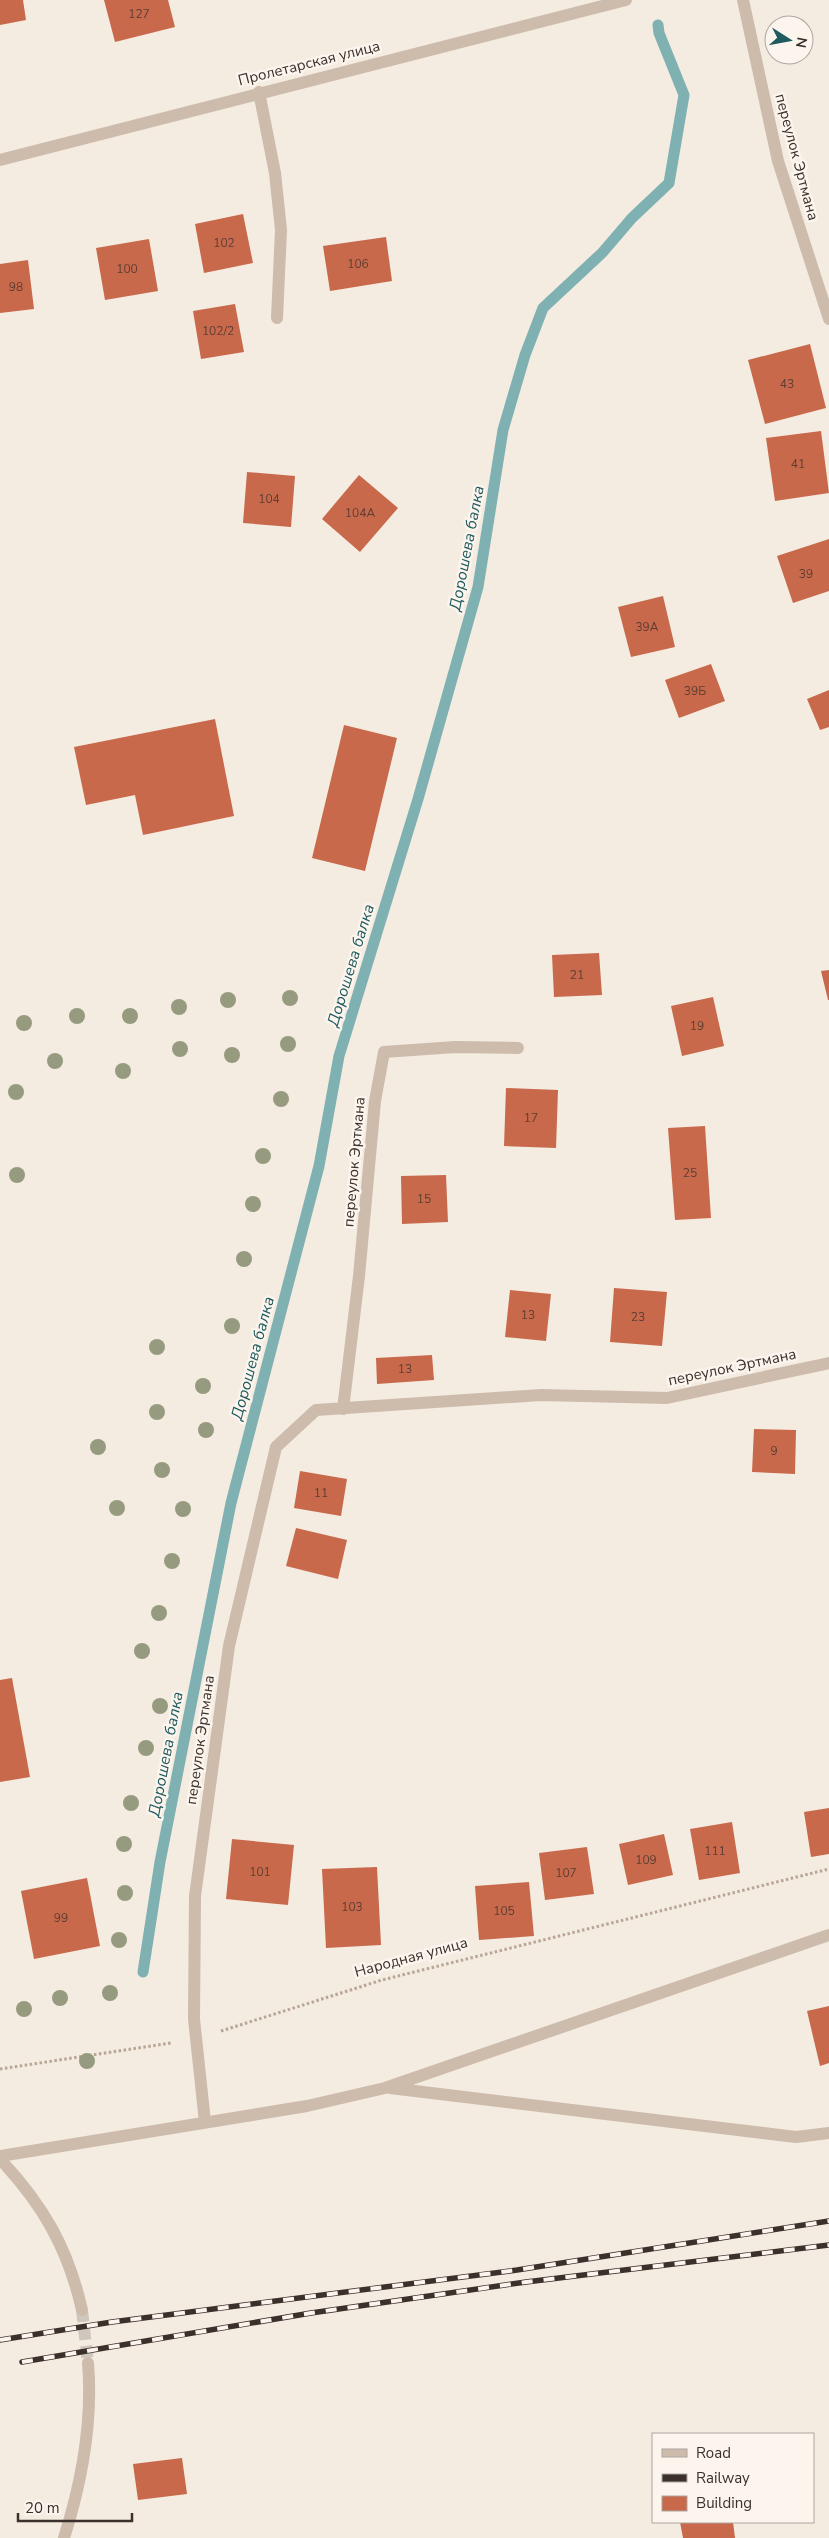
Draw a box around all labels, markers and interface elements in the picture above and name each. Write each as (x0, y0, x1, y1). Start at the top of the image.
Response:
house number: 127 (128, 6, 150, 22)
north arrow (764, 15, 814, 65)
text: N (791, 35, 812, 49)
street label: Пролетарская улица (236, 36, 382, 90)
street label: переулок Эртмана (770, 91, 824, 223)
house number: 102 (213, 235, 235, 251)
house number: 106 (347, 256, 369, 272)
house number: 100 (116, 261, 138, 277)
house number: 98 (9, 279, 23, 295)
house number: 102/2 (202, 323, 234, 339)
house number: 43 (780, 376, 794, 392)
house number: 41 (791, 456, 805, 472)
water label: Дорошева балка (444, 484, 490, 614)
house number: 104 (258, 491, 280, 507)
house number: 104А (345, 505, 375, 521)
house number: 39 (799, 566, 813, 582)
house number: 39А (635, 619, 659, 635)
house number: 39Б (684, 683, 706, 699)
water label: Дорошева балка (322, 901, 380, 1030)
house number: 21 (570, 967, 584, 983)
house number: 19 (690, 1018, 704, 1034)
street label: переулок Эртмана (338, 1096, 370, 1228)
house number: 17 (524, 1110, 538, 1126)
house number: 25 (683, 1165, 697, 1181)
house number: 15 (417, 1191, 431, 1207)
water label: Дорошева балка (226, 1294, 280, 1423)
house number: 13 (521, 1307, 535, 1323)
house number: 23 (631, 1309, 645, 1325)
street label: переулок Эртмана (666, 1344, 798, 1390)
house number: 13 (398, 1361, 412, 1377)
house number: 9 (770, 1443, 778, 1459)
house number: 11 (314, 1485, 328, 1501)
street label: переулок Эртмана (181, 1674, 219, 1806)
water label: Дорошева балка (143, 1690, 189, 1820)
house number: 111 (704, 1843, 726, 1859)
house number: 109 (635, 1852, 657, 1868)
house number: 101 (249, 1864, 271, 1880)
house number: 107 (555, 1865, 577, 1881)
house number: 103 (341, 1899, 363, 1915)
house number: 105 (493, 1903, 515, 1919)
house number: 99 (54, 1910, 68, 1926)
street label: Народная улица (352, 1932, 470, 1982)
legend (652, 2433, 814, 2523)
text: Road (696, 2443, 731, 2463)
text: Railway (696, 2468, 750, 2488)
scale bar (18, 2490, 131, 2522)
text: Building (696, 2493, 752, 2513)
text: 20 m (25, 2498, 60, 2518)

